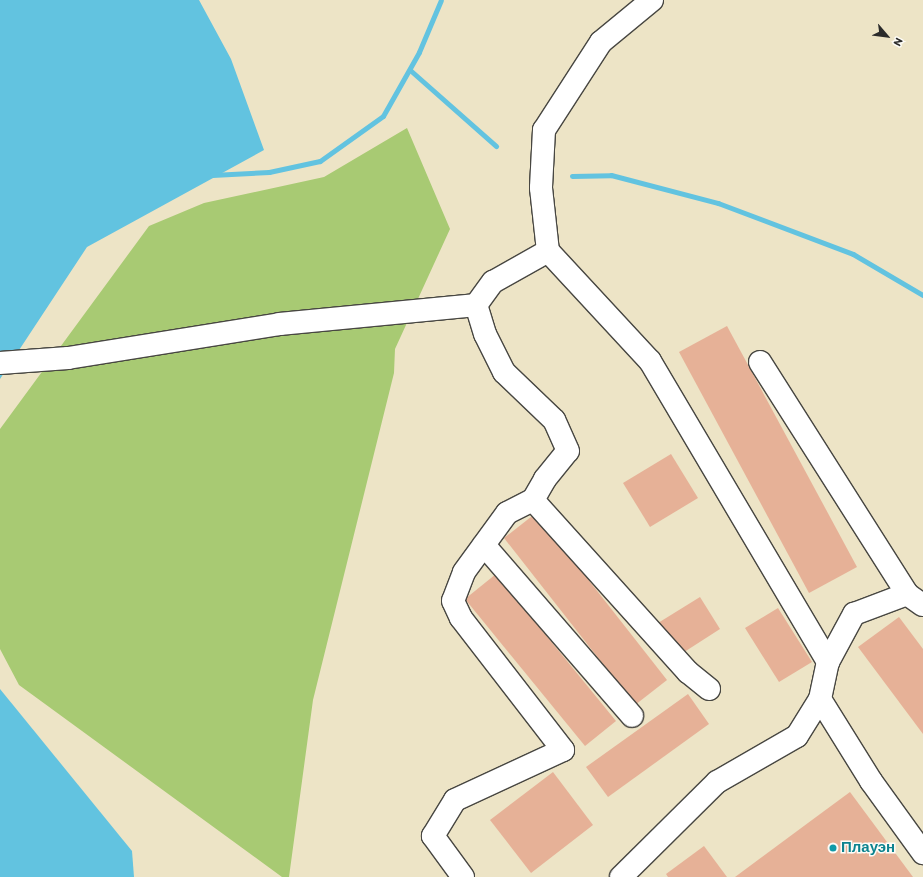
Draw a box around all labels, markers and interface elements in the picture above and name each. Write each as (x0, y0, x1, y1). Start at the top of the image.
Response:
north arrow (867, 16, 907, 56)
text: N (891, 36, 906, 48)
place label: Плауэн (841, 839, 895, 857)
marker: Плауэн (828, 843, 838, 853)

